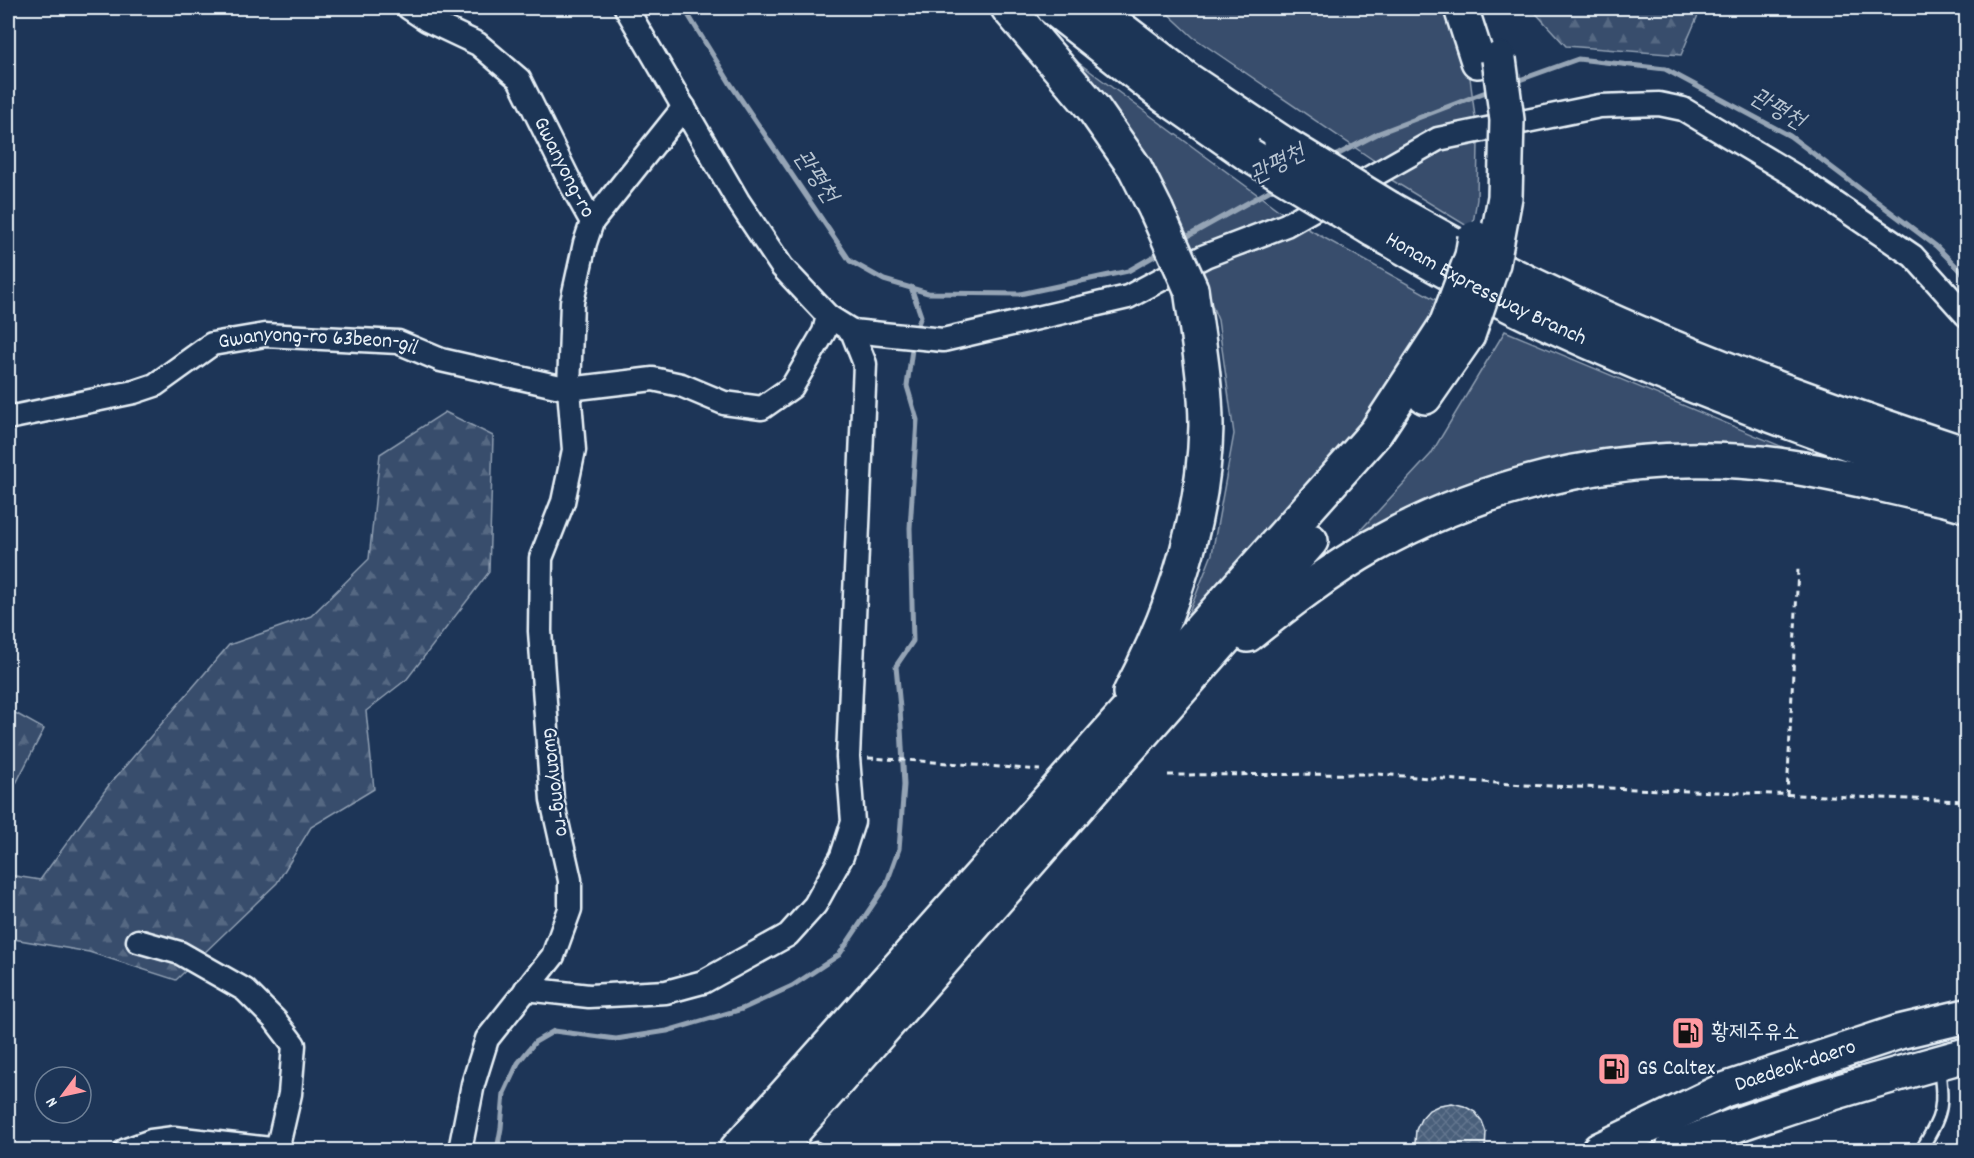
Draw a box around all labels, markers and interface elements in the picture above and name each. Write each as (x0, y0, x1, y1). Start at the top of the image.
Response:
water label: 관평천 (1743, 81, 1813, 141)
street label: Gwanyong-ro (525, 112, 602, 224)
water label: 관평천 (1244, 135, 1314, 193)
water label: 관평천 (785, 143, 847, 213)
street label: Honam Expressway Branch (1379, 224, 1591, 354)
street label: Gwanyong-ro 63beon-gil (216, 319, 423, 364)
street label: Gwanyong-ro (533, 726, 577, 838)
fuel station icon: 황제주유소 (1670, 1015, 1706, 1051)
place label: 황제주유소 (1711, 1018, 1800, 1049)
street label: Daedeok-daero (1731, 1032, 1860, 1101)
fuel station icon: GS Caltex (1596, 1051, 1632, 1087)
place label: GS Caltex (1637, 1054, 1715, 1085)
north arrow (33, 1065, 93, 1125)
text: N (41, 1092, 64, 1111)

